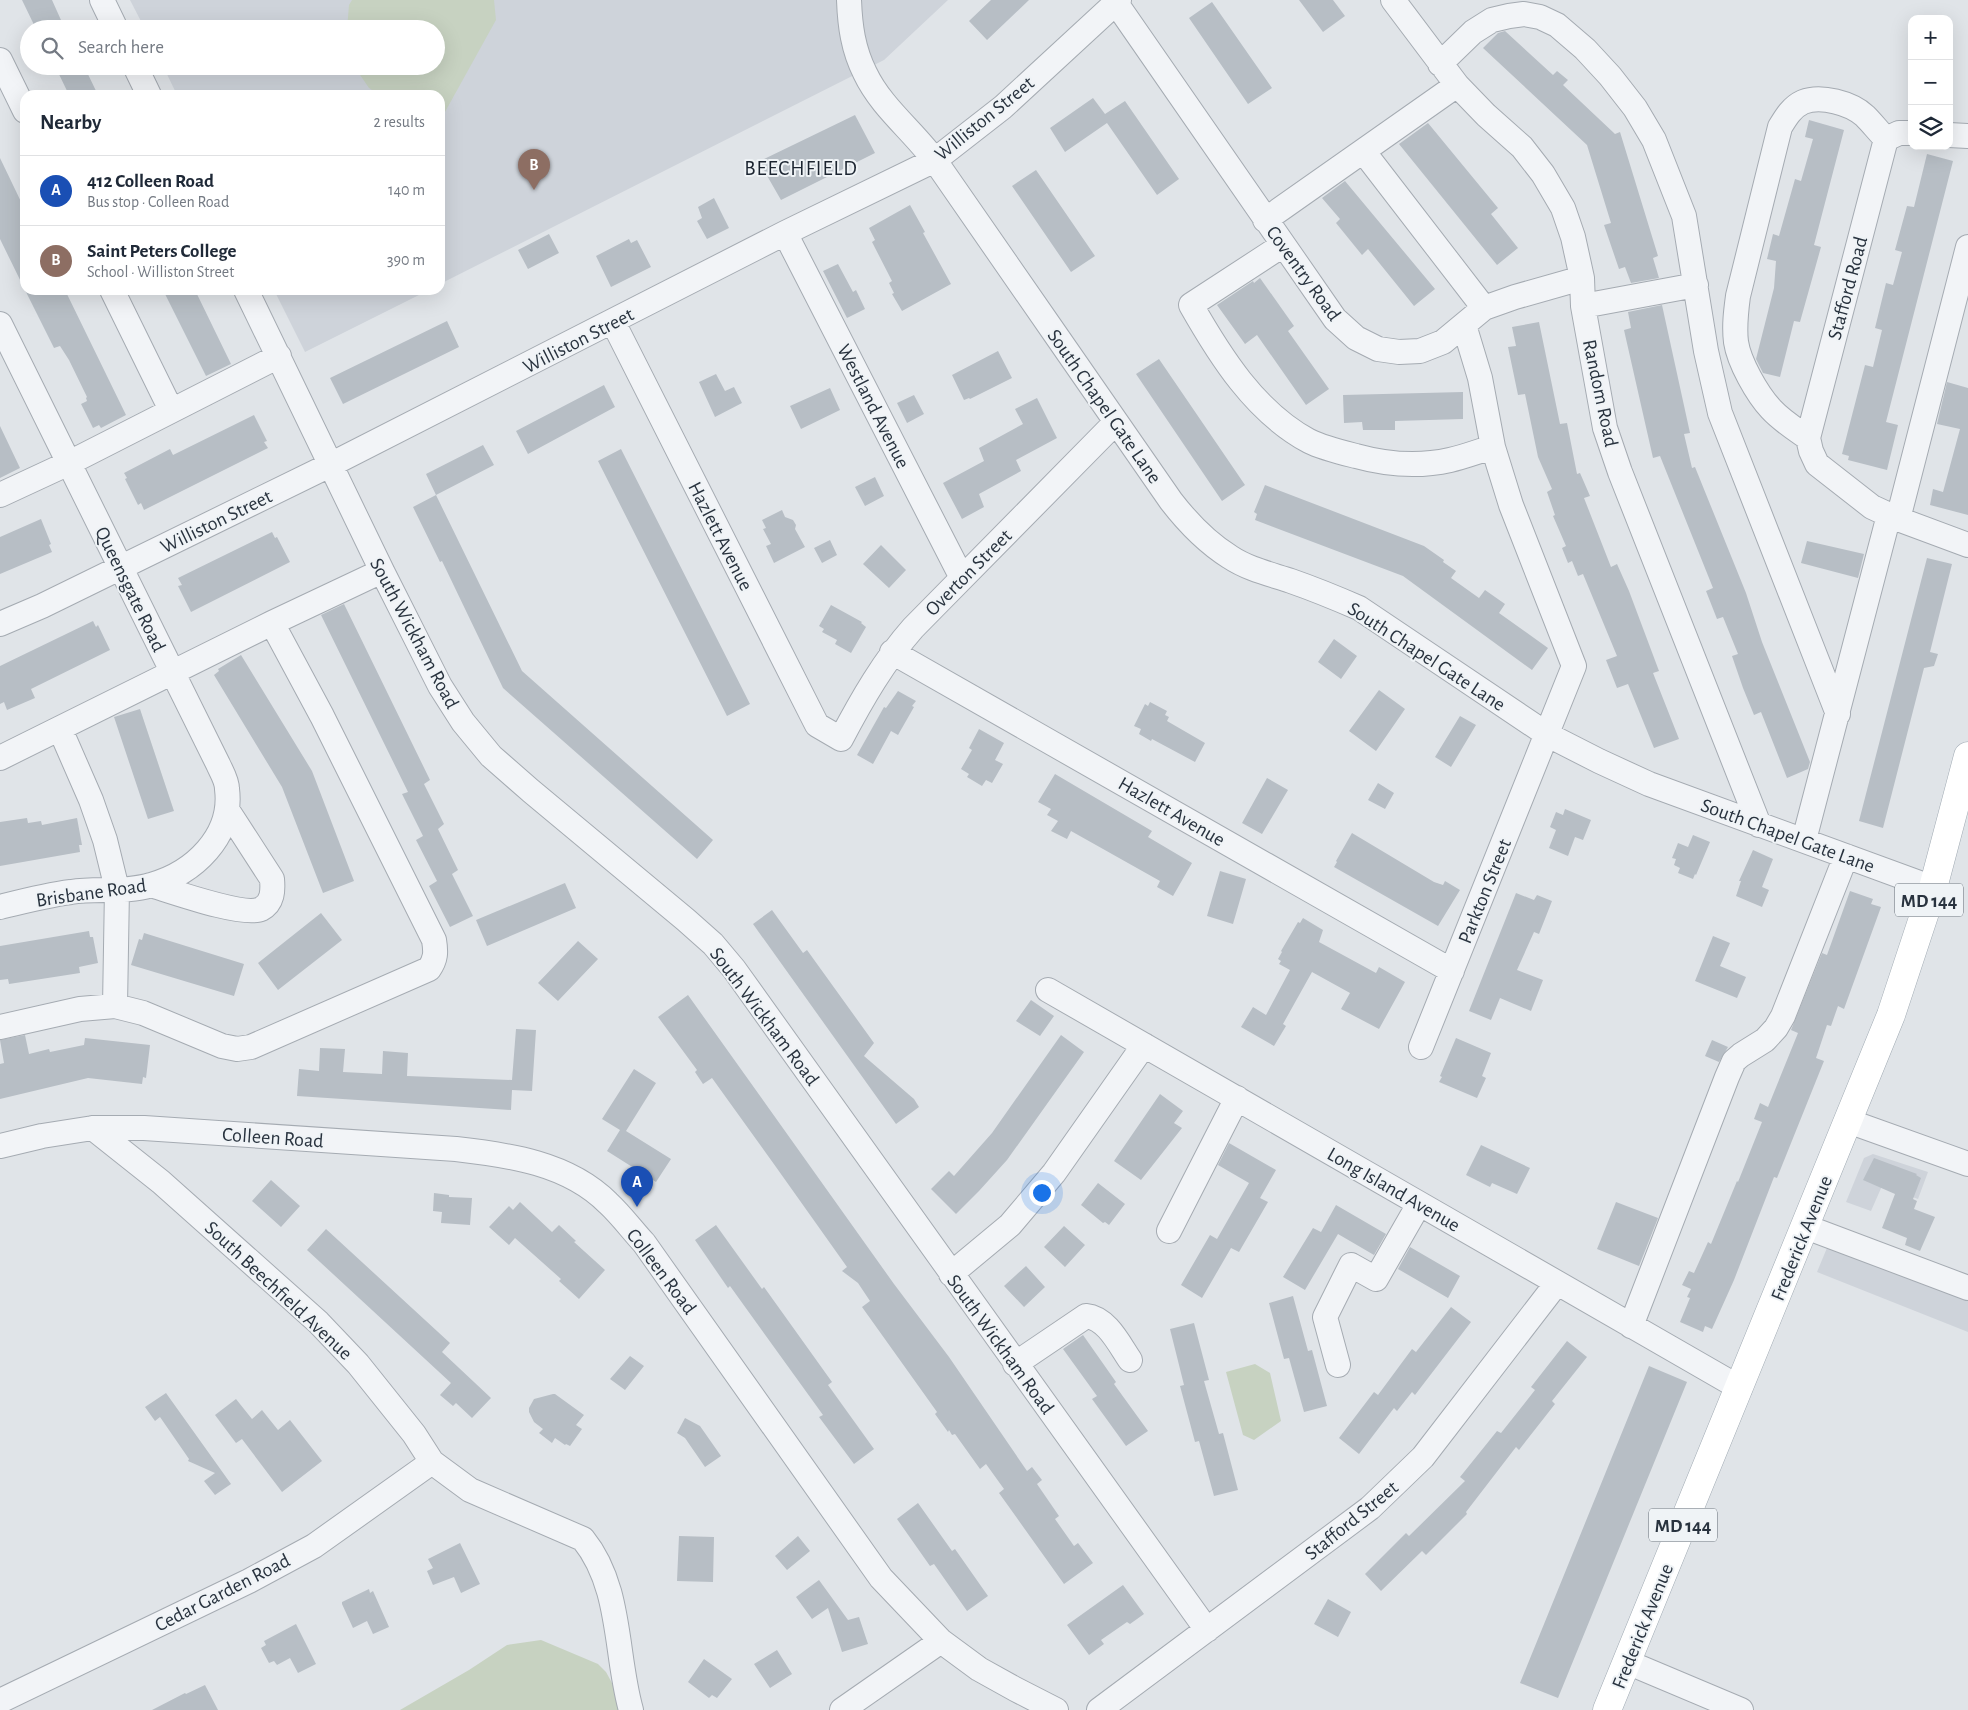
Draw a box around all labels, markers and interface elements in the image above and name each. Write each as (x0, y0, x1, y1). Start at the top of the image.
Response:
map controls (1908, 15, 1953, 150)
button: + (1908, 15, 1953, 60)
search box (20, 20, 445, 75)
icon: search (38, 34, 66, 62)
text: Search here (78, 38, 164, 57)
button: − (1908, 60, 1953, 105)
street label: Williston Street (931, 72, 1039, 165)
button: layers (1908, 105, 1953, 150)
text: Nearby (40, 112, 101, 133)
text: 2 results (373, 114, 425, 130)
pin: B (518, 149, 550, 190)
district label: BEECHFIELD (744, 158, 858, 179)
text: 412 Colleen Road (87, 172, 214, 191)
text: A (51, 182, 61, 198)
text: 140 m (388, 182, 425, 198)
text: Bus stop · Colleen Road (87, 194, 229, 210)
street label: Coventry Road (1262, 222, 1344, 325)
street label: Stafford Road (1825, 234, 1871, 342)
text: Saint Peters College (87, 242, 237, 261)
text: B (51, 252, 61, 268)
text: 390 m (387, 252, 425, 268)
text: School · Williston Street (87, 264, 234, 280)
street label: Williston Street (520, 304, 638, 377)
street label: South Chapel Gate Lane (1043, 326, 1165, 487)
street label: Random Road (1579, 338, 1621, 449)
street label: Westland Avenue (833, 341, 913, 472)
street label: Hazlett Avenue (684, 479, 756, 594)
street label: Williston Street (158, 486, 276, 557)
street label: Queensgate Road (91, 524, 169, 655)
street label: Overton Street (922, 525, 1016, 620)
street label: South Wickham Road (366, 555, 462, 712)
street label: South Chapel Gate Lane (1344, 599, 1509, 715)
street label: Hazlett Avenue (1115, 773, 1228, 850)
street label: South Chapel Gate Lane (1698, 795, 1877, 877)
street label: Parkton Street (1455, 836, 1515, 947)
street label: Brisbane Road (35, 875, 148, 911)
road number: MD 144 (1895, 884, 1963, 916)
street label: South Wickham Road (706, 944, 822, 1089)
street label: Colleen Road (222, 1124, 324, 1152)
street label: Long Island Avenue (1324, 1144, 1463, 1236)
pin: A (621, 1166, 653, 1207)
street label: Frederick Avenue (1768, 1173, 1836, 1304)
your location (1029, 1180, 1055, 1206)
street label: South Beechfield Avenue (201, 1218, 356, 1364)
street label: Colleen Road (623, 1225, 700, 1318)
street label: South Wickham Road (943, 1271, 1057, 1418)
street label: Stafford Street (1301, 1477, 1402, 1564)
road number: MD 144 (1649, 1508, 1717, 1542)
street label: Cedar Garden Road (152, 1550, 293, 1636)
street label: Frederick Avenue (1609, 1561, 1677, 1692)

